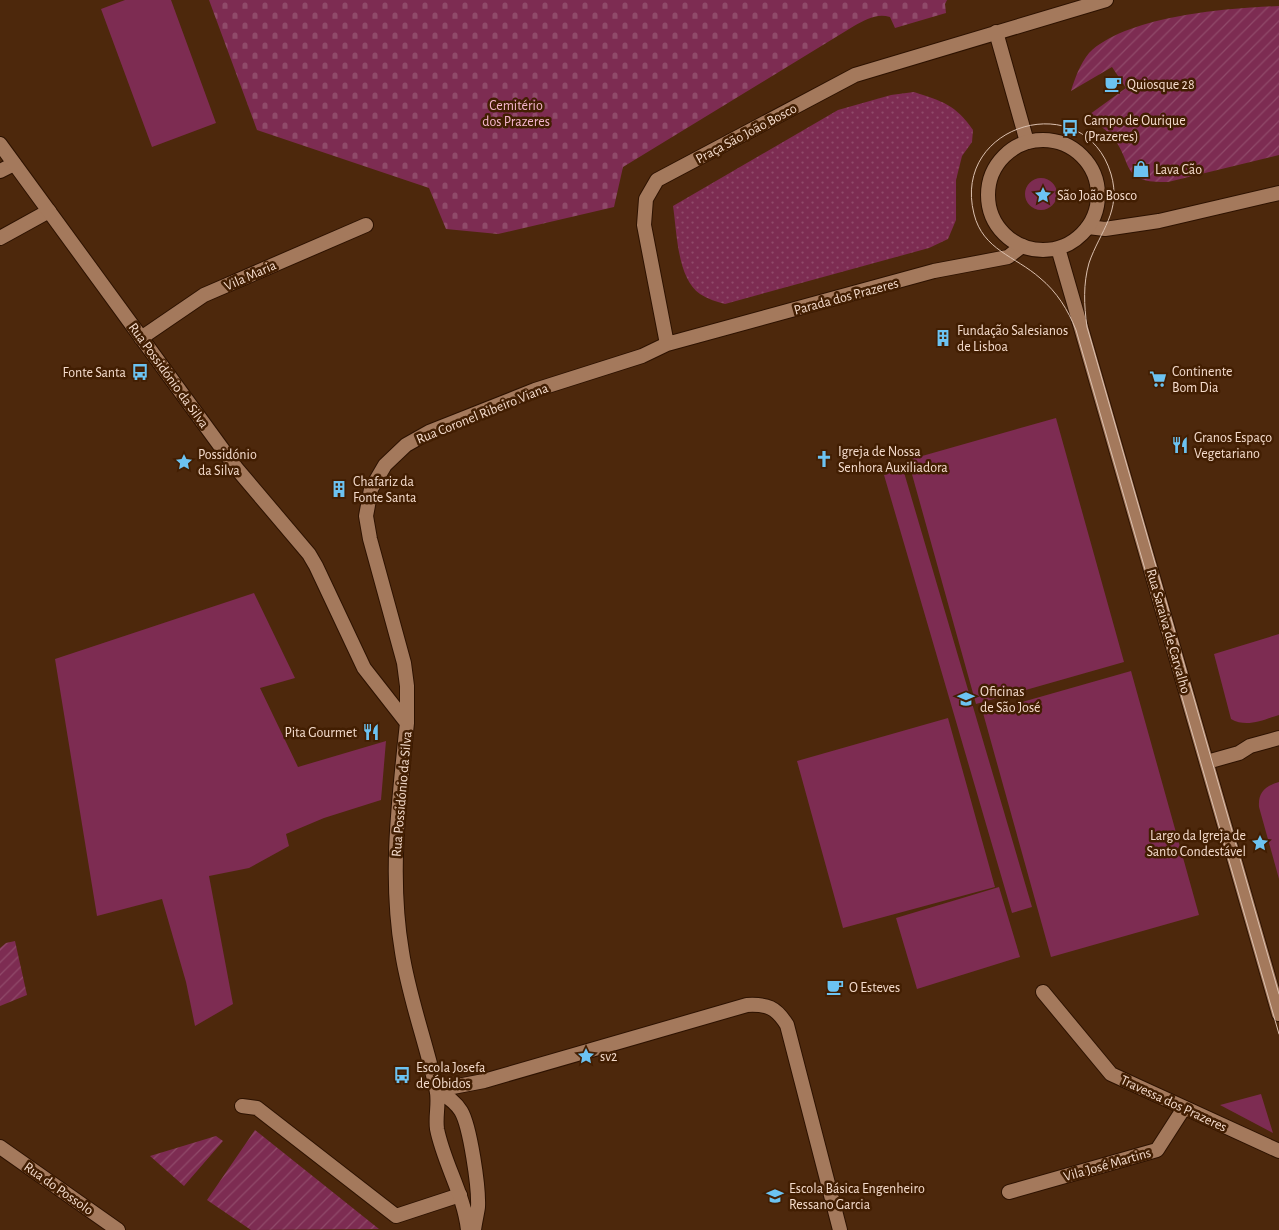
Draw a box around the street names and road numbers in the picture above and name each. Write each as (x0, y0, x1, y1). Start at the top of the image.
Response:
street label: Praça São João Bosco (694, 101, 799, 166)
street label: Vila Maria (222, 258, 279, 294)
street label: Parada dos Prazeres (792, 276, 900, 318)
street label: Rua Possidónio da Silva (125, 320, 211, 431)
street label: Rua Coronel Ribeiro Viana (414, 381, 551, 447)
street label: Rua Saraiva de Carvalho (1144, 567, 1193, 695)
street label: Rua Possidónio da Silva (390, 730, 415, 858)
street label: Travessa dos Prazeres (1118, 1073, 1229, 1135)
street label: Vila José Martins (1062, 1146, 1153, 1184)
street label: Rua do Possolo (21, 1160, 96, 1218)

